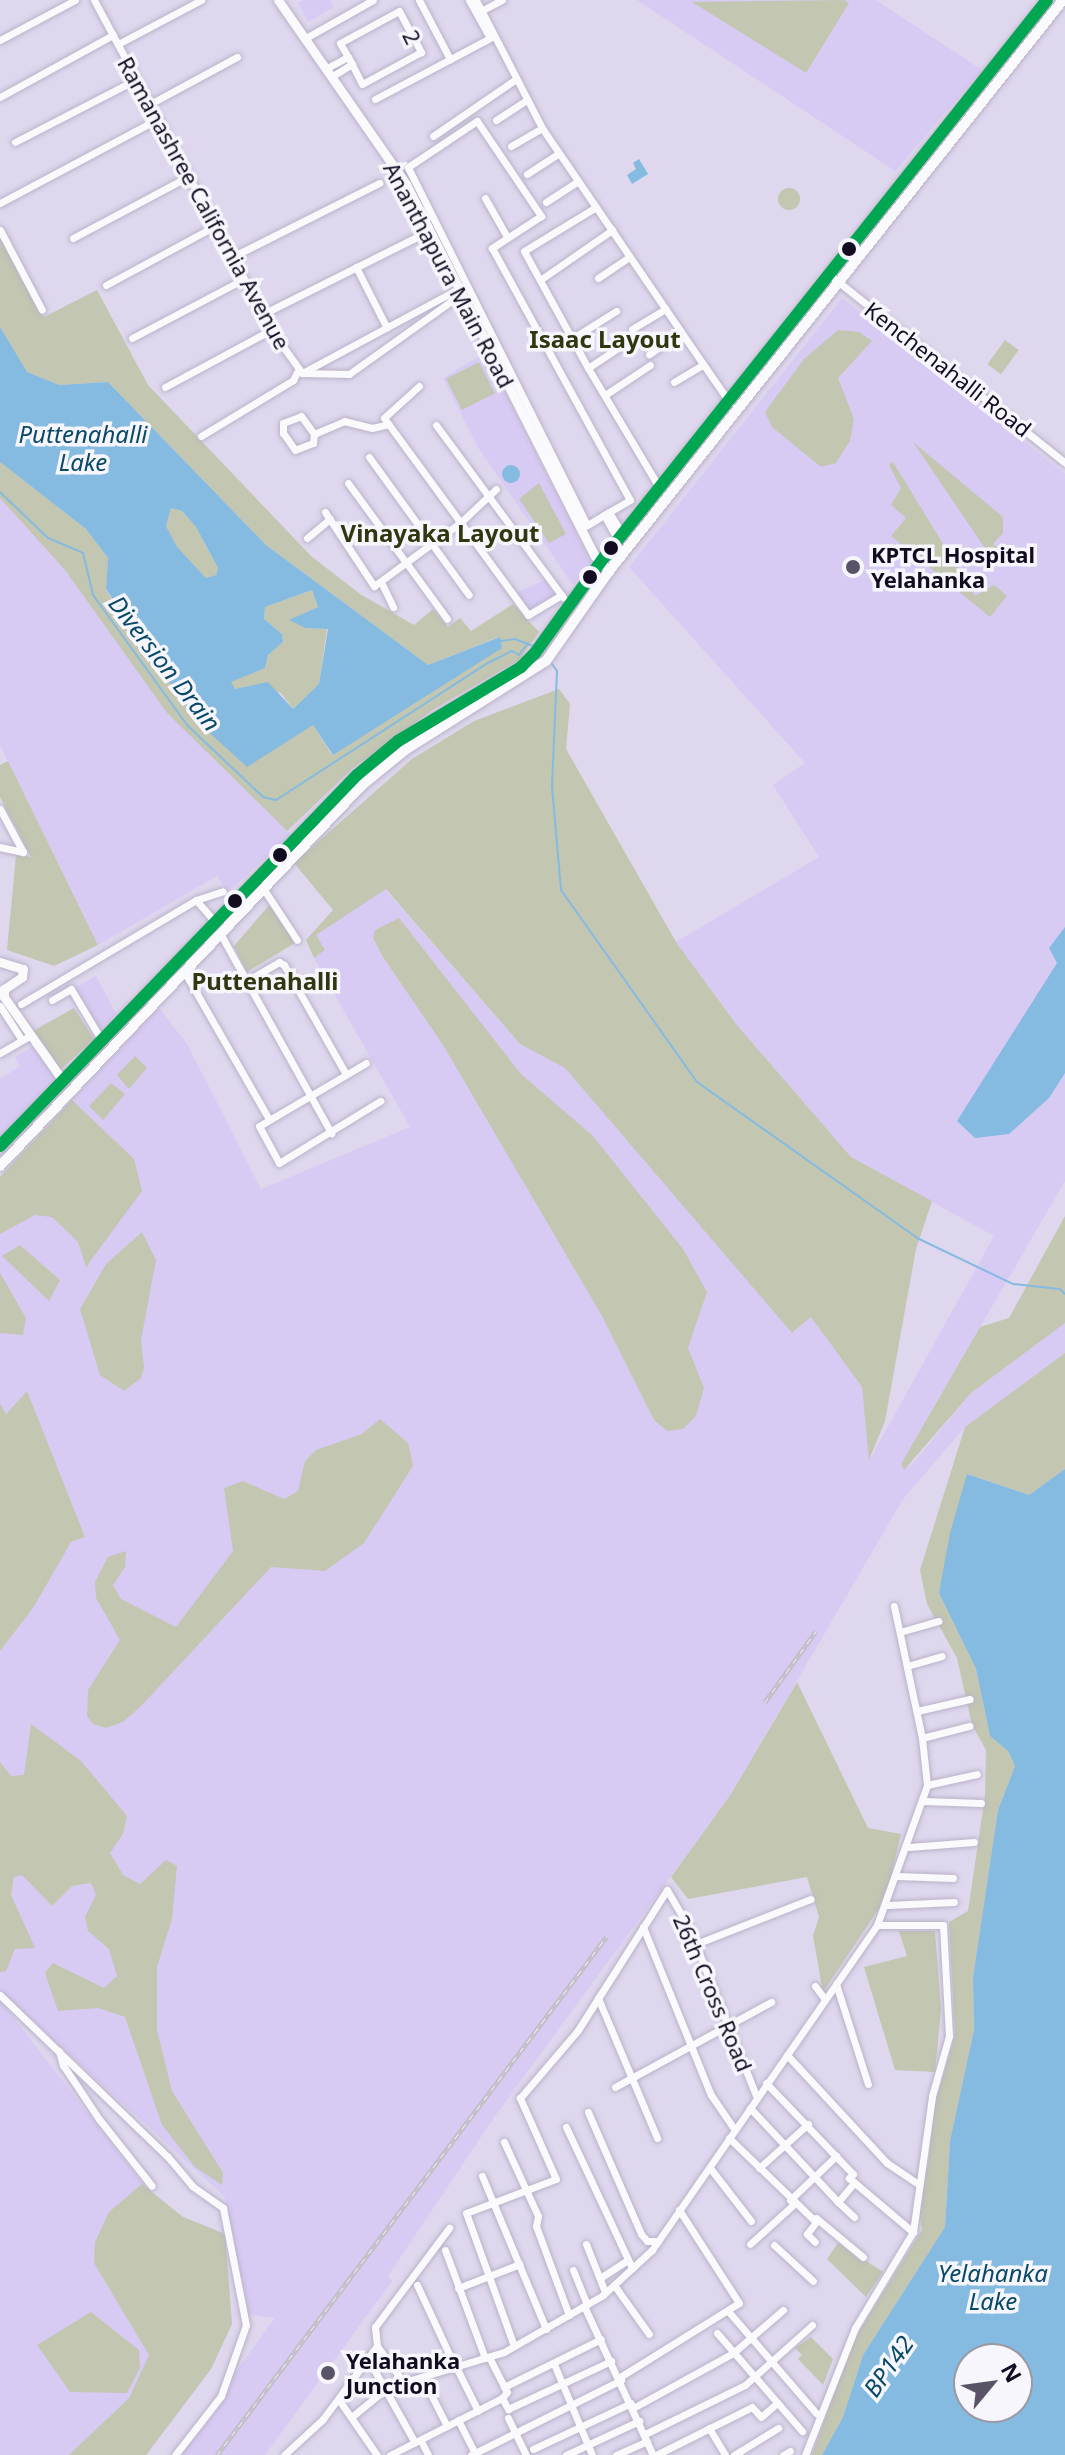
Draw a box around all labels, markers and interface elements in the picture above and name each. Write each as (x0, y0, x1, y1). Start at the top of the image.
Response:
street label: 2 (397, 26, 427, 48)
street label: Ramanashree California Avenue (112, 52, 296, 354)
street label: Ananthapura Main Road (378, 158, 520, 392)
unlabelled marker (841, 241, 857, 257)
street label: Kenchenahalli Road (860, 296, 1036, 442)
district label: Isaac Layout (529, 325, 681, 353)
water label: Puttenahalli Lake (18, 420, 148, 476)
district label: Vinayaka Layout (341, 519, 539, 547)
unlabelled marker (603, 540, 619, 556)
place label: KPTCL Hospital Yelahanka (871, 541, 1035, 592)
marker: KPTCL Hospital Yelahanka (842, 556, 864, 578)
unlabelled marker (582, 569, 598, 585)
water label: Diversion Drain (103, 590, 227, 736)
unlabelled marker (272, 847, 288, 863)
unlabelled marker (227, 893, 243, 909)
district label: Puttenahalli (191, 967, 339, 995)
street label: 26th Cross Road (668, 1911, 758, 2075)
water label: Yelahanka Lake (938, 2259, 1048, 2315)
water label: BP142 (857, 2330, 919, 2402)
north arrow (953, 2343, 1033, 2423)
place label: Yelahanka Junction (346, 2347, 460, 2398)
text: N (995, 2357, 1030, 2387)
marker: Yelahanka Junction (317, 2362, 339, 2384)

